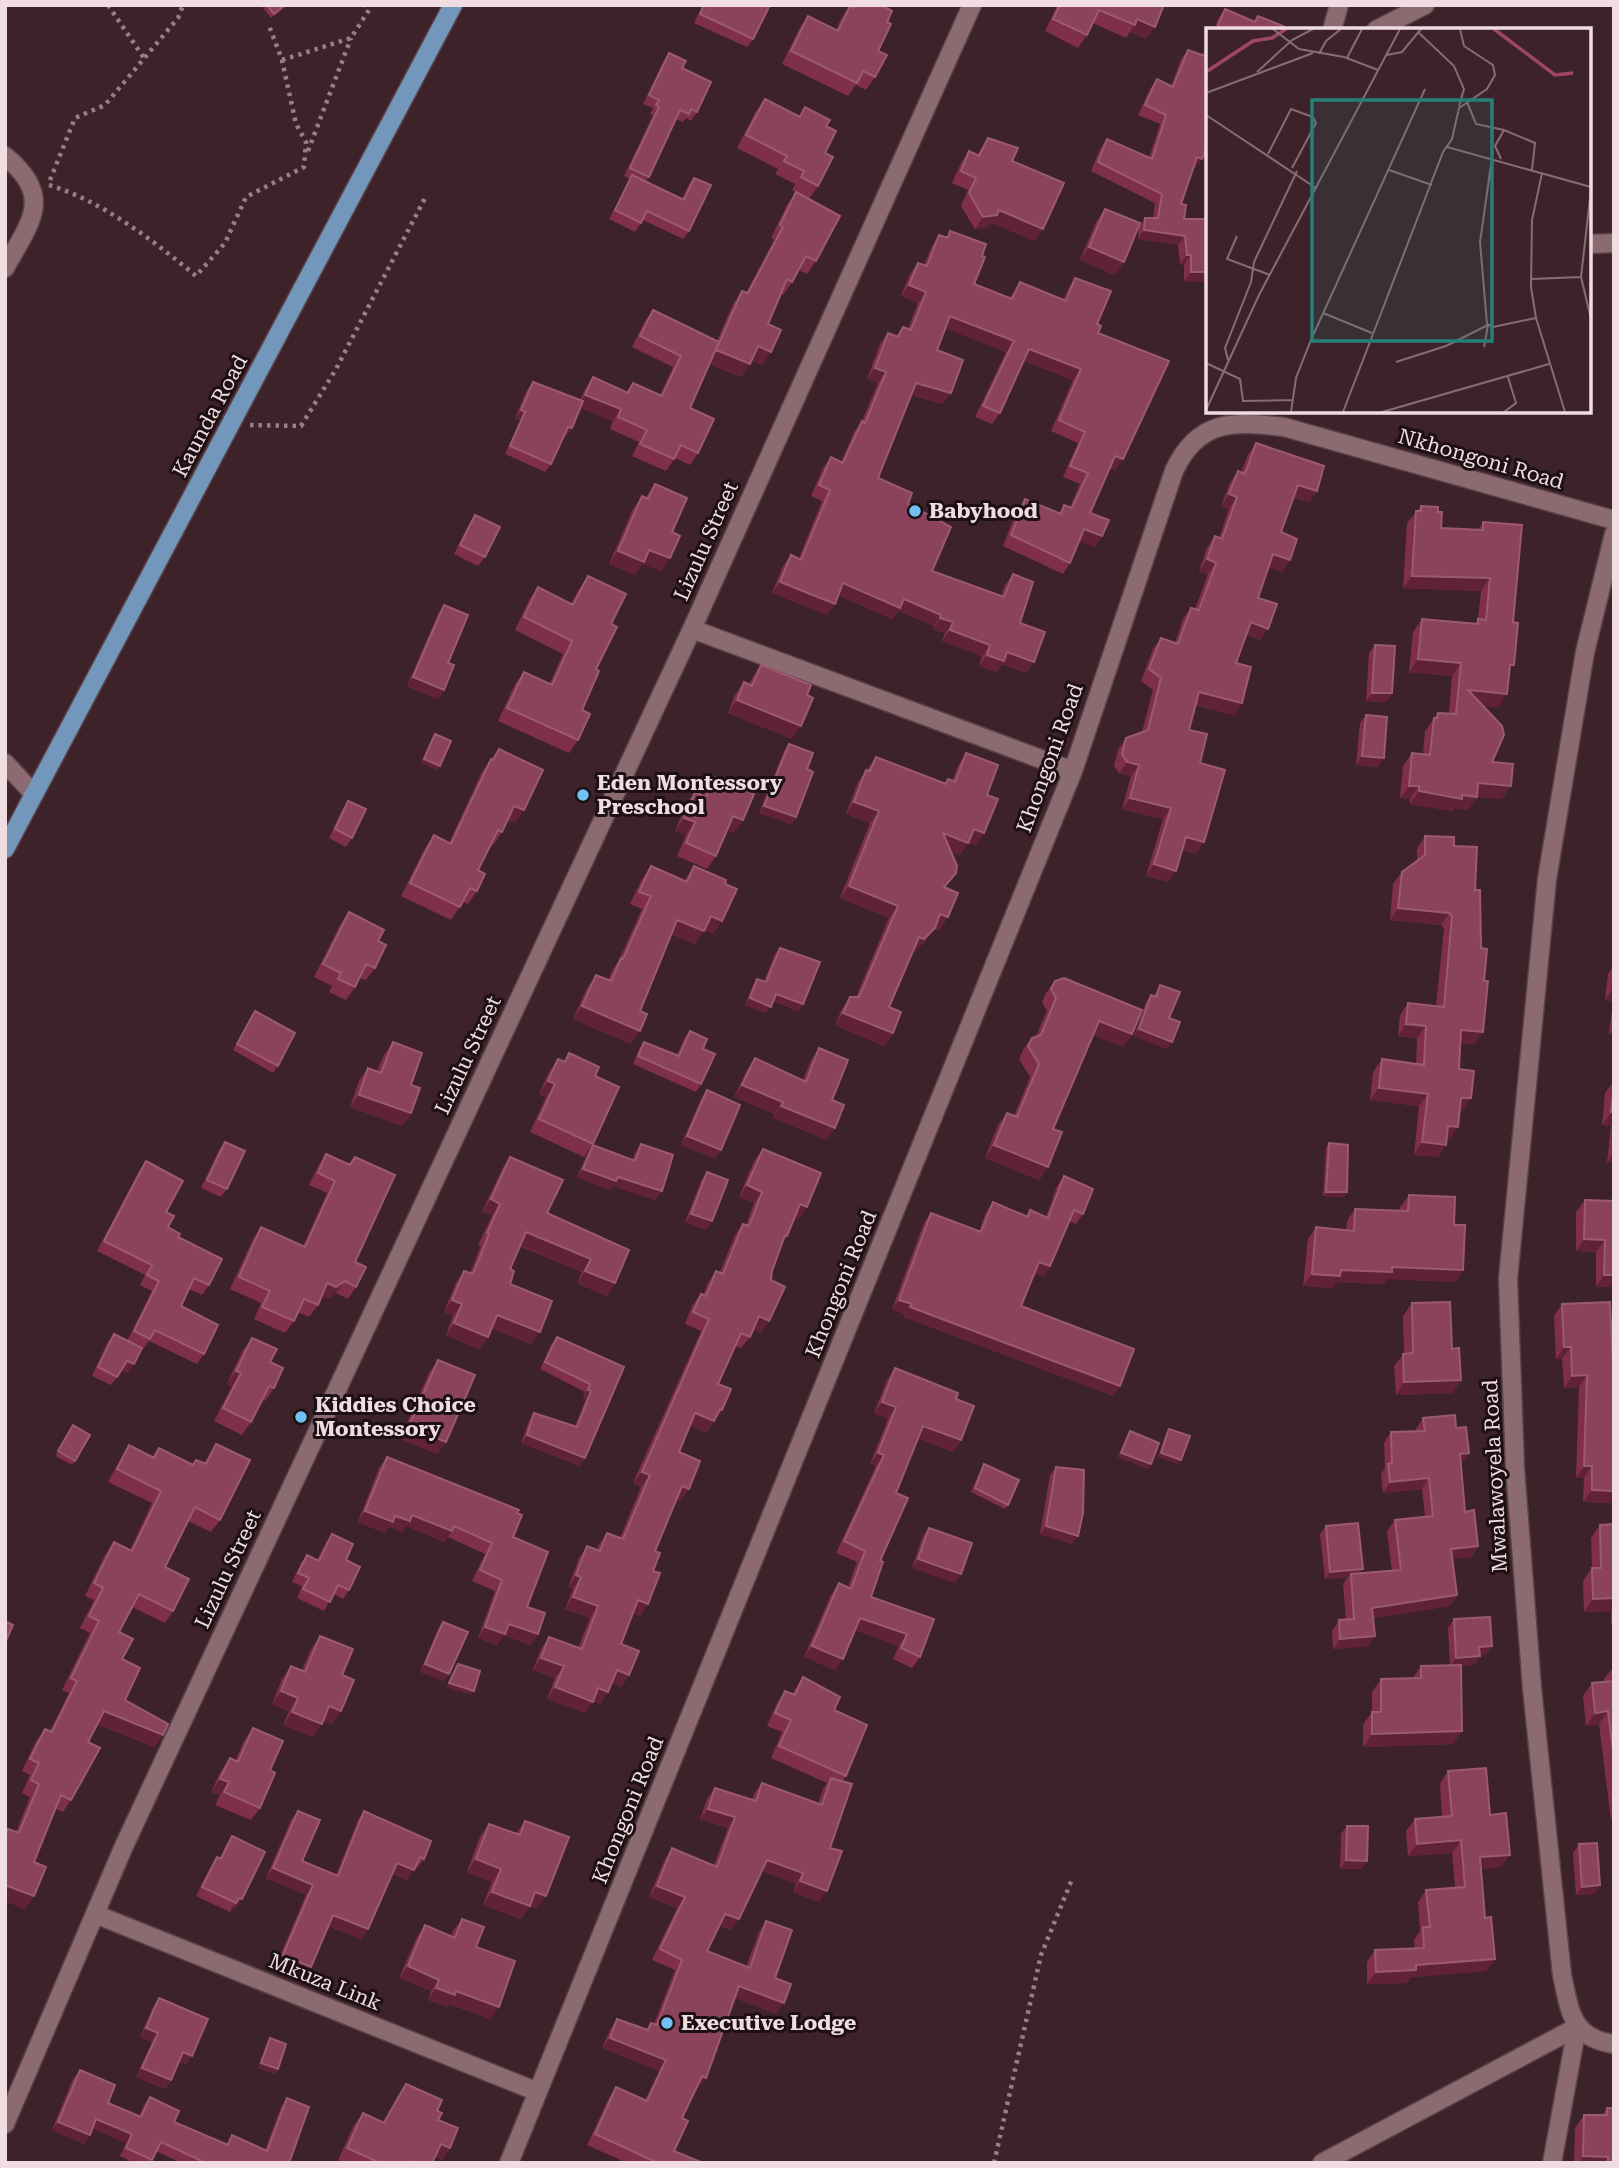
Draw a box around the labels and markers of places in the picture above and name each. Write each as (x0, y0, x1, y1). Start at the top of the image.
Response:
place label: Babyhood (929, 499, 1038, 523)
marker: Babyhood (907, 503, 923, 519)
place label: Eden Montessory Preschool (597, 771, 783, 819)
marker: Eden Montessory Preschool (575, 787, 591, 803)
place label: Kiddies Choice Montessory (315, 1393, 476, 1441)
marker: Kiddies Choice Montessory (293, 1409, 309, 1425)
place label: Executive Lodge (681, 2011, 856, 2035)
marker: Executive Lodge (659, 2015, 675, 2031)

